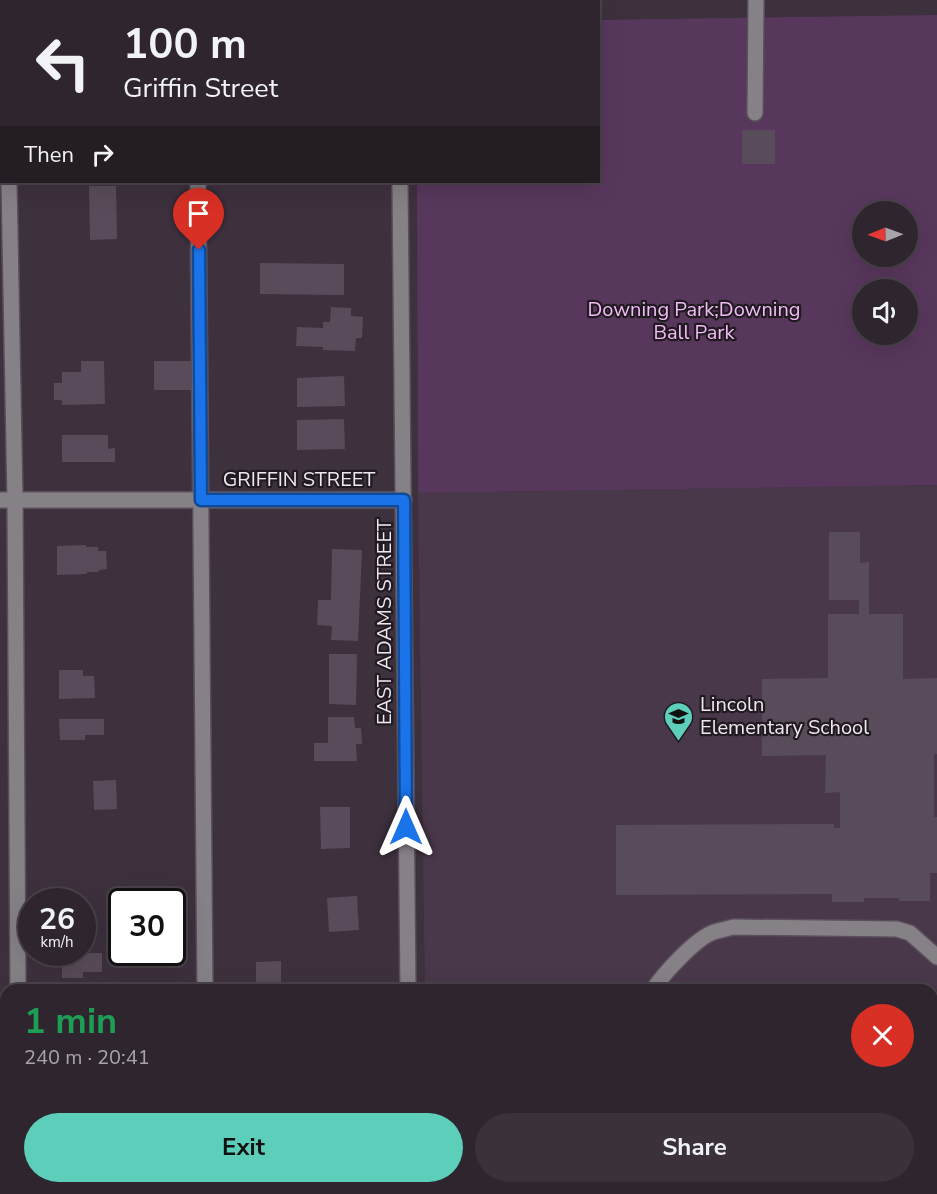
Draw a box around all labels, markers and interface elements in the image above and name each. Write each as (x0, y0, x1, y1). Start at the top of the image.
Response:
text: 100 m (123, 16, 247, 73)
icon: left (24, 24, 102, 102)
text: Griffin Street (123, 70, 278, 107)
icon: right (86, 138, 119, 171)
text: Then (24, 140, 74, 170)
pin (173, 188, 224, 250)
icon: arrive (182, 197, 215, 230)
north arrow (852, 201, 918, 267)
map controls (852, 201, 918, 345)
button: sound (852, 279, 918, 345)
park label: Downing Park;Downing Ball Park (587, 296, 801, 346)
street label: GRIFFIN STREET (223, 466, 375, 493)
street label: EAST ADAMS STREET (371, 519, 398, 725)
place label: Lincoln Elementary School (700, 691, 869, 741)
school or university icon: Lincoln Elementary School (663, 700, 695, 742)
position arrow (374, 795, 438, 859)
speed limit sign: 30 (108, 888, 186, 966)
text: 26 (39, 899, 75, 940)
text: km/h (40, 932, 74, 952)
text: 1 min (24, 997, 117, 1046)
button: close (851, 1004, 914, 1067)
text: 240 m · 20:41 (24, 1044, 150, 1071)
button: Exit (24, 1113, 463, 1182)
button: Share (475, 1113, 914, 1182)

